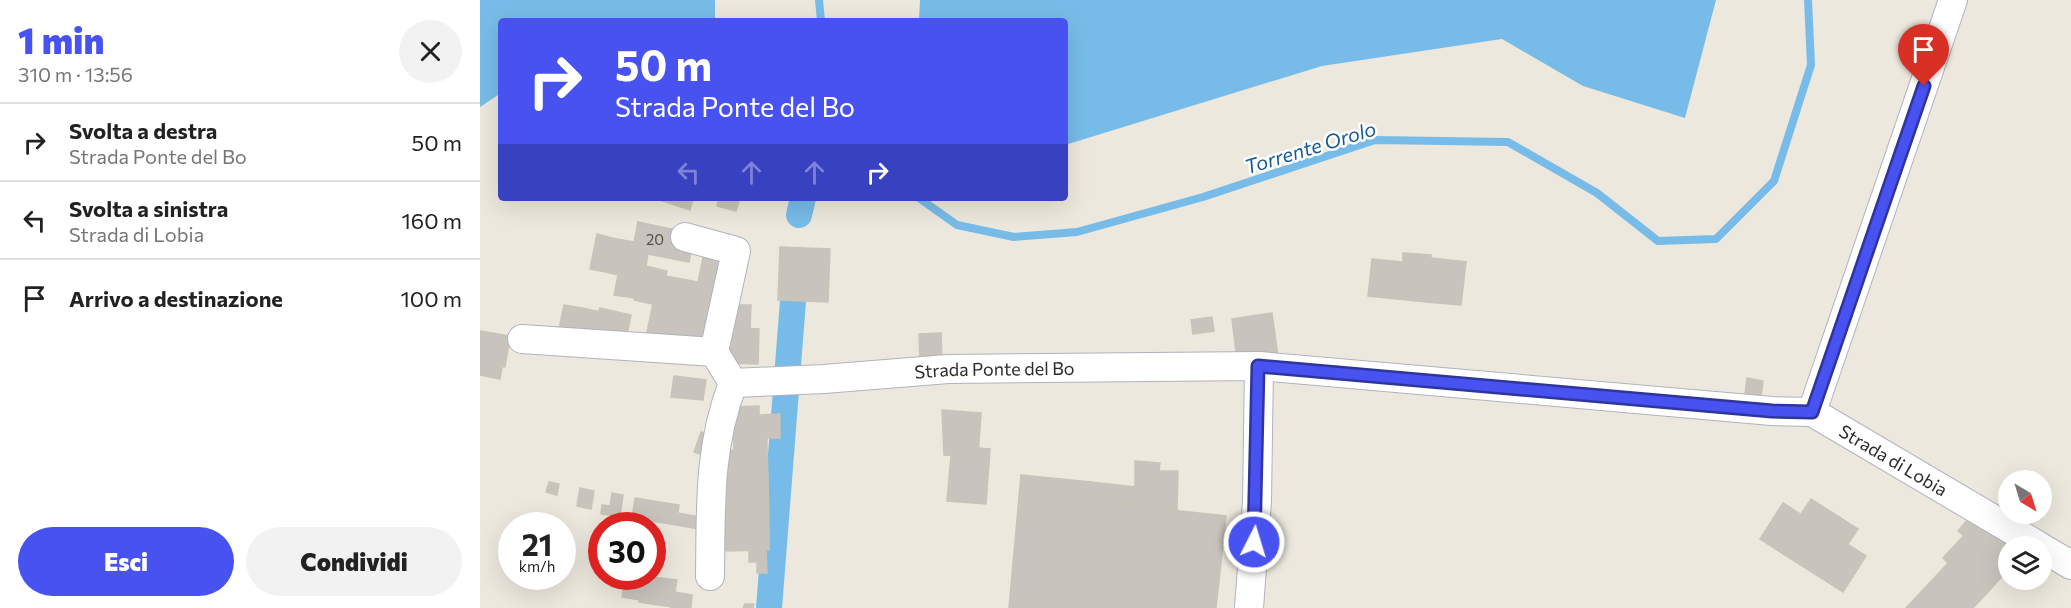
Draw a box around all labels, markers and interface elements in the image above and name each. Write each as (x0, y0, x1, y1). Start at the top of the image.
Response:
text: 1 min (18, 17, 104, 61)
button: close (399, 20, 462, 83)
pin (1898, 24, 1949, 86)
icon: arrive (1907, 33, 1940, 66)
text: 50 m (615, 38, 712, 90)
icon: right (516, 42, 594, 120)
text: 310 m · 13:56 (18, 62, 133, 86)
text: Strada Ponte del Bo (615, 90, 855, 123)
water label: Torrente Orolo (1241, 116, 1379, 178)
text: Svolta a destra (69, 117, 217, 144)
icon: right (18, 126, 51, 159)
text: 50 m (412, 129, 462, 156)
text: Strada Ponte del Bo (69, 144, 247, 168)
icon: left (672, 156, 705, 189)
icon: ahead (735, 156, 768, 189)
icon: ahead (798, 156, 831, 189)
icon: right (861, 156, 894, 189)
text: Svolta a sinistra (69, 195, 228, 222)
icon: left (18, 204, 51, 237)
text: 160 m (401, 207, 462, 234)
text: Strada di Lobia (69, 222, 204, 246)
house number: 20 (646, 230, 664, 248)
icon: arrive (18, 282, 51, 315)
text: Arrivo a destinazione (69, 285, 283, 312)
text: 100 m (400, 285, 462, 312)
street label: Strada Ponte del Bo (914, 357, 1075, 383)
street label: Strada di Lobia (1835, 420, 1951, 500)
north arrow (1998, 470, 2052, 524)
map controls (1998, 470, 2052, 590)
position arrow (1222, 510, 1286, 574)
speed limit sign: 30 (588, 512, 666, 590)
text: 21 (522, 525, 552, 562)
button: Esci (18, 527, 234, 596)
button: Condividi (246, 527, 462, 596)
button: layers (1998, 536, 2052, 590)
text: km/h (519, 557, 555, 575)

